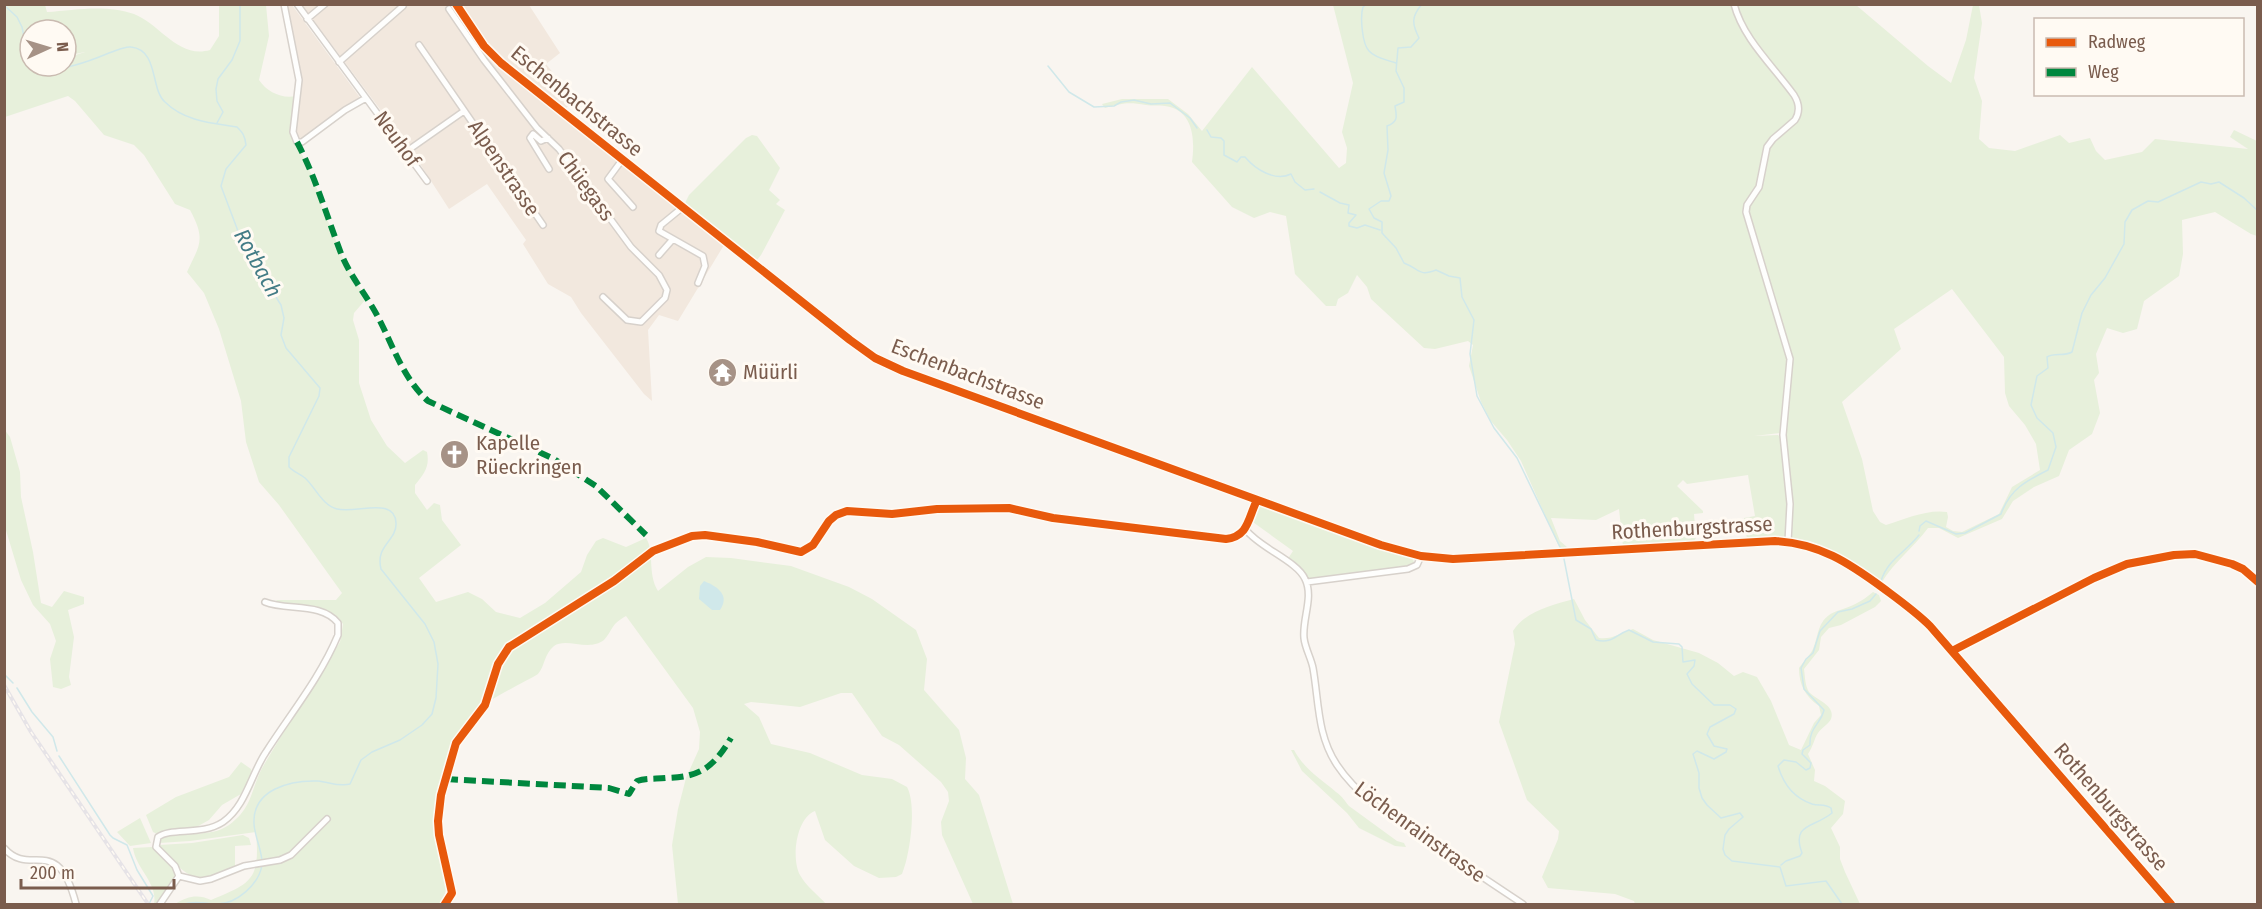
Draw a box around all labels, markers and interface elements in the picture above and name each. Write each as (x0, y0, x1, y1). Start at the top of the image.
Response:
north arrow (18, 18, 78, 78)
legend (2034, 18, 2244, 96)
text: Radweg (2088, 31, 2146, 53)
street label: Eschenbachstrasse (506, 40, 648, 162)
text: N (53, 42, 72, 52)
text: Weg (2088, 61, 2119, 83)
street label: Neuhof (368, 106, 427, 173)
street label: Alpenstrasse (462, 115, 546, 221)
street label: Chüegass (552, 146, 620, 226)
water label: Rotbach (228, 224, 288, 302)
street label: Eschenbachstrasse (888, 333, 1048, 415)
temple icon: Müürli (706, 356, 738, 388)
place label: Müürli (743, 359, 798, 385)
place label: Kapelle Rüeckringen (476, 430, 582, 480)
church icon: Kapelle Rüeckringen (439, 439, 471, 471)
street label: Rothenburgstrasse (1611, 511, 1773, 545)
street label: Rothenburgstrasse (2048, 738, 2174, 876)
street label: Löchenrainstrasse (1349, 776, 1491, 888)
scale bar (21, 852, 174, 890)
text: 200 m (30, 862, 75, 884)

